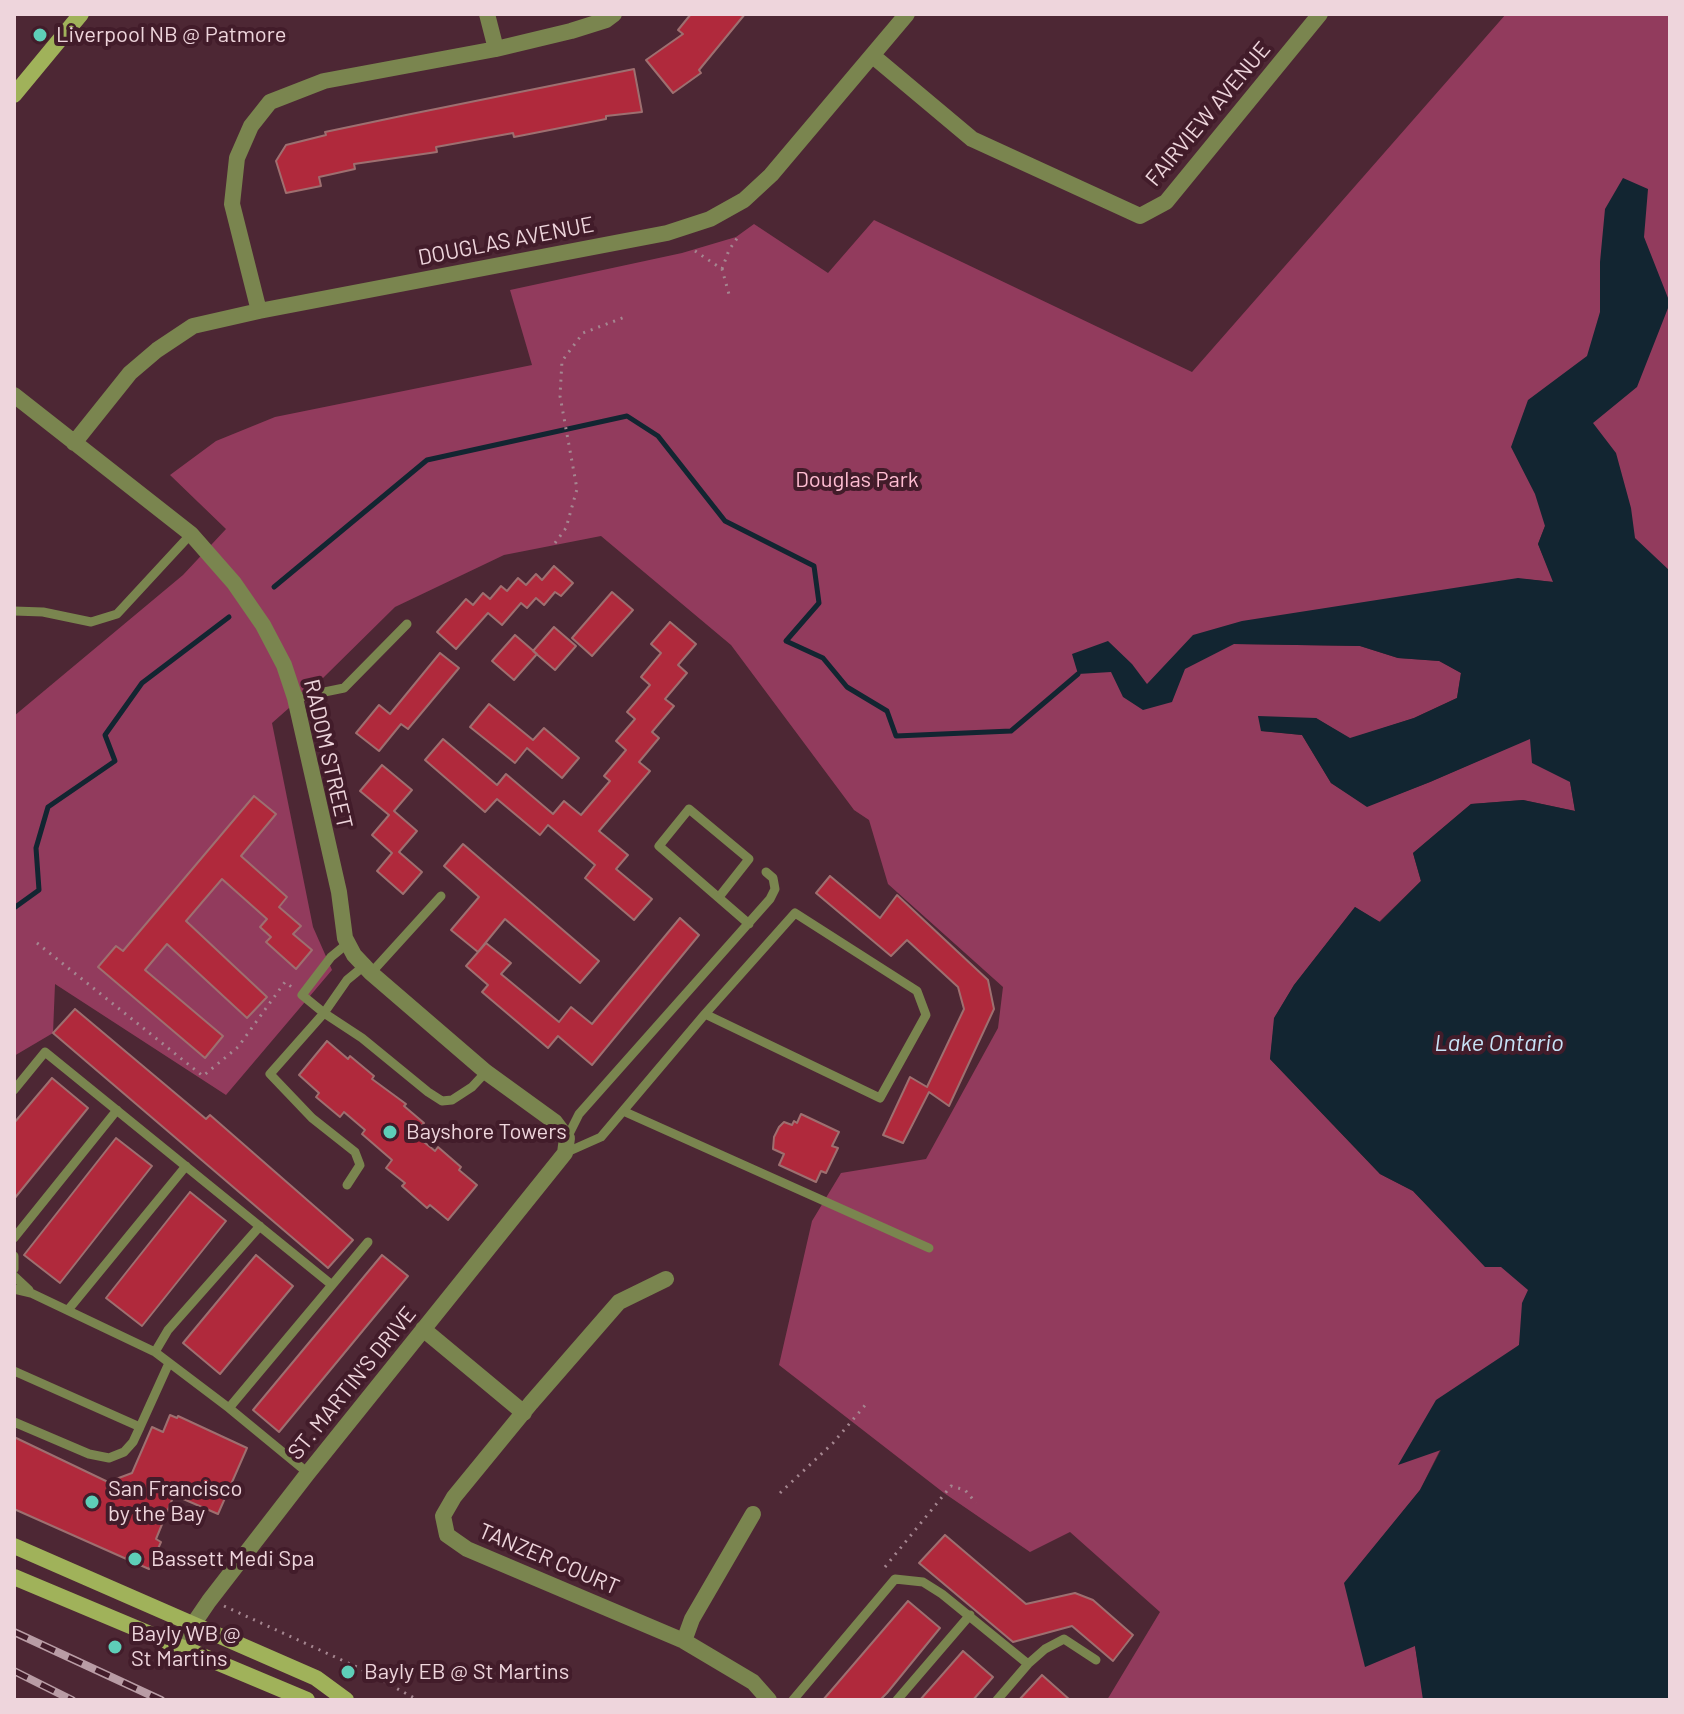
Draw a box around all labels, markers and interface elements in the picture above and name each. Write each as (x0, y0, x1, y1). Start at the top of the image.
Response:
place label: Liverpool NB @ Patmore (56, 22, 286, 48)
marker: Liverpool NB @ Patmore (31, 26, 49, 44)
street label: FAIRVIEW AVENUE (1140, 36, 1276, 192)
street label: DOUGLAS AVENUE (416, 211, 596, 271)
park label: Douglas Park (795, 467, 919, 493)
street label: RADOM STREET (298, 677, 358, 831)
water label: Lake Ontario (1434, 1029, 1564, 1057)
place label: Bayshore Towers (406, 1119, 567, 1145)
marker: Bayshore Towers (381, 1123, 399, 1141)
street label: ST. MARTIN'S DRIVE (282, 1301, 422, 1465)
place label: San Francisco by the Bay (108, 1476, 242, 1528)
marker: San Francisco by the Bay (83, 1493, 101, 1511)
street label: TANZER COURT (475, 1518, 623, 1600)
place label: Bassett Medi Spa (151, 1546, 314, 1572)
marker: Bassett Medi Spa (126, 1550, 144, 1568)
place label: Bayly WB @ St Martins (131, 1621, 241, 1672)
marker: Bayly WB @ St Martins (106, 1638, 124, 1656)
place label: Bayly EB @ St Martins (364, 1659, 569, 1685)
marker: Bayly EB @ St Martins (339, 1663, 357, 1681)

